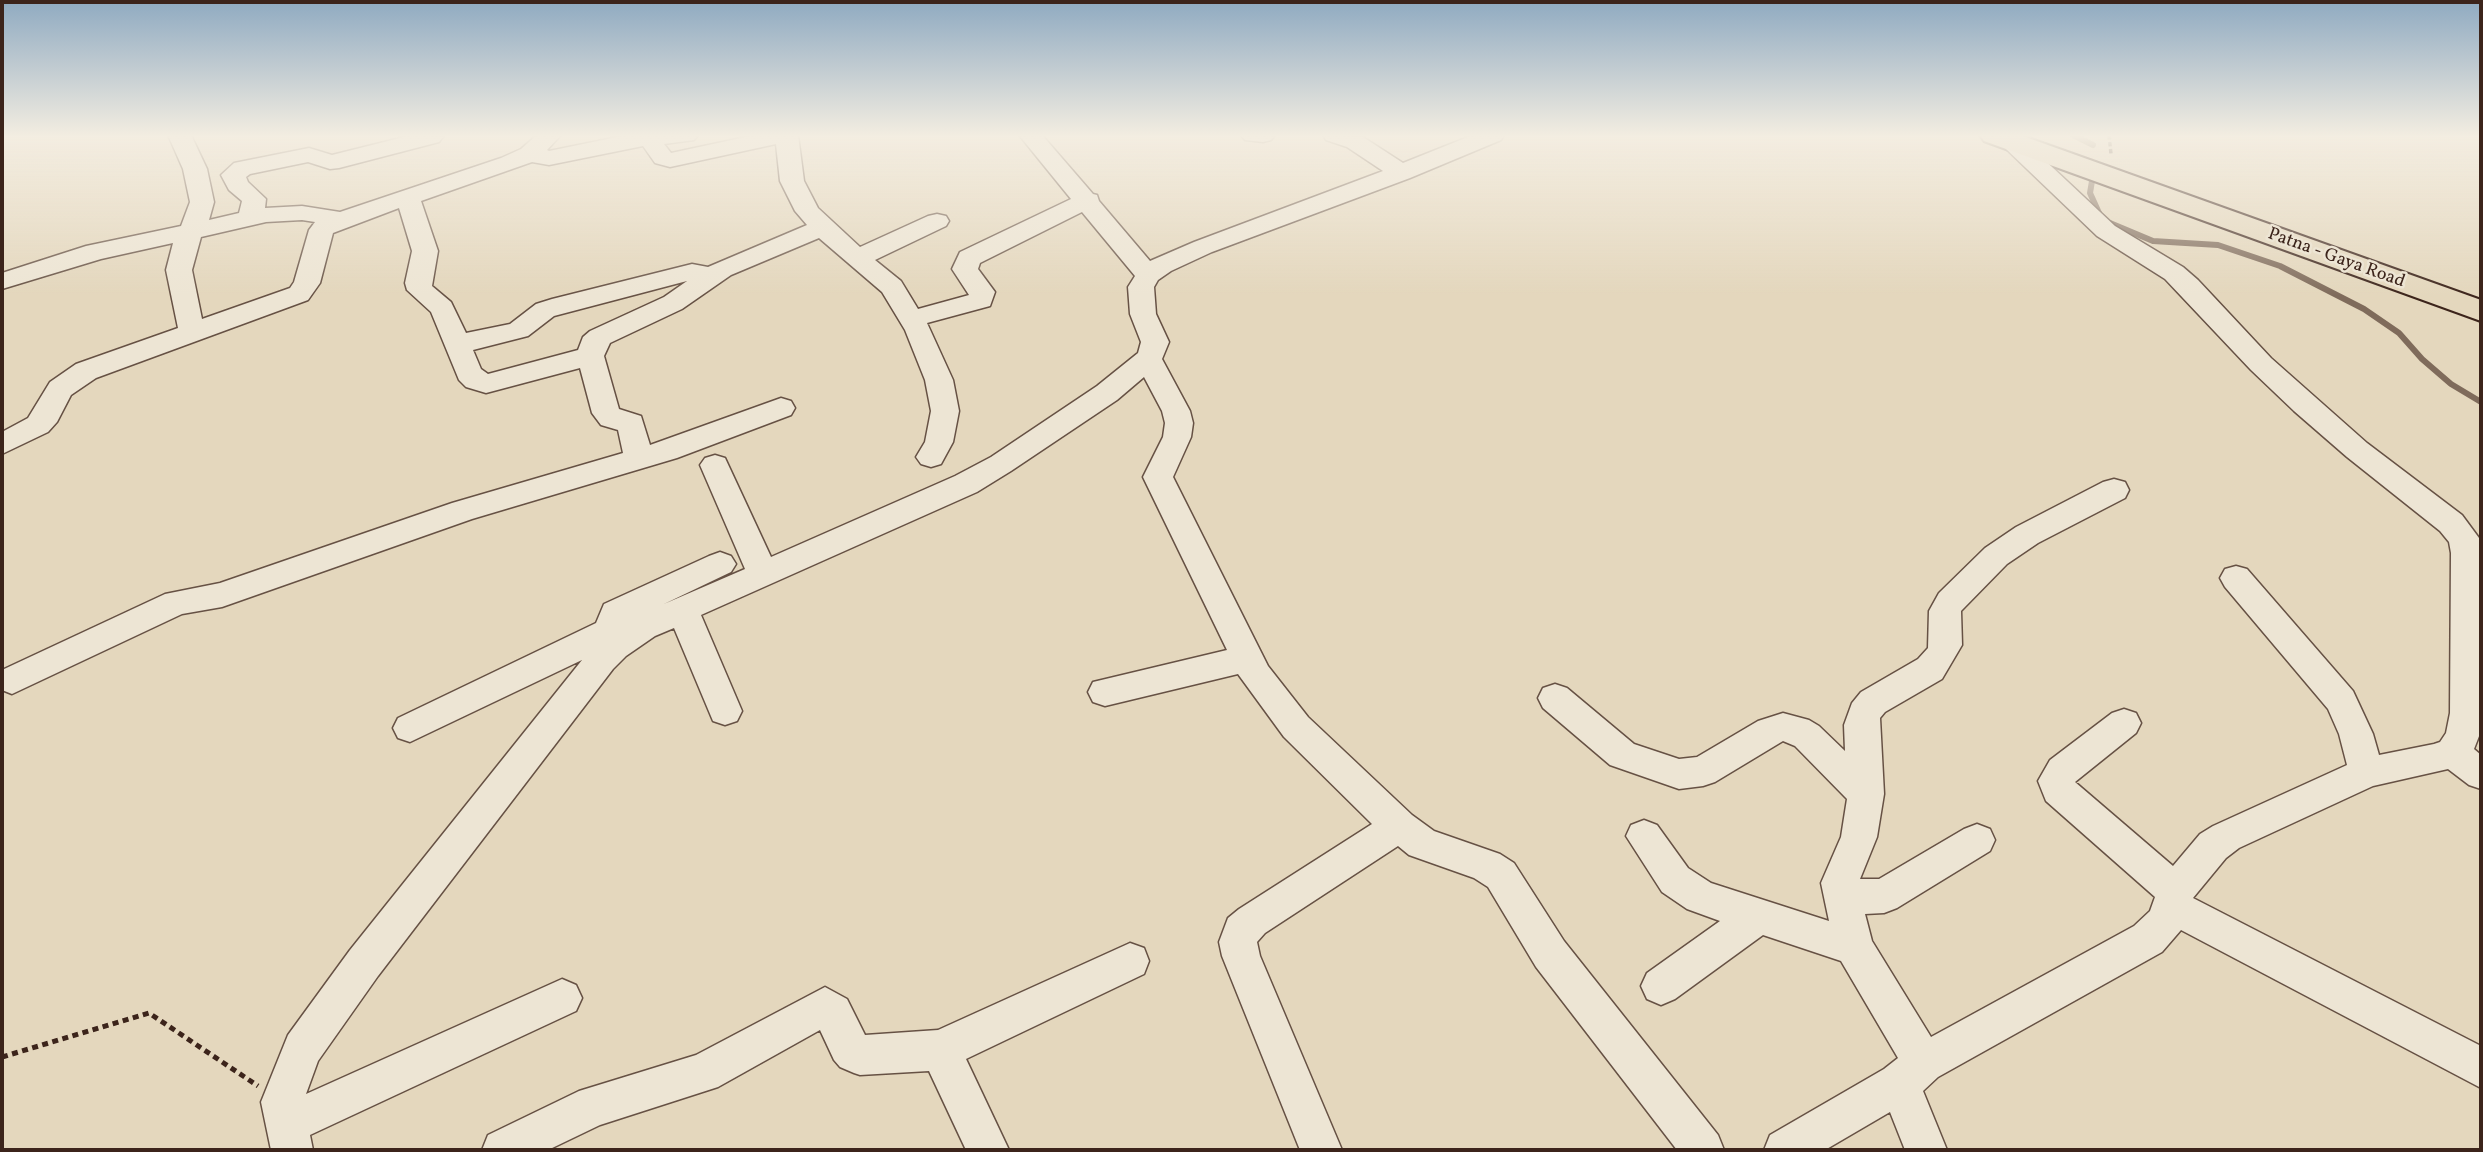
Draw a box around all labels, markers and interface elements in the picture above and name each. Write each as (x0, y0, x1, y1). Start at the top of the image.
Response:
street label: Patna - Gaya Road (2264, 224, 2408, 294)

